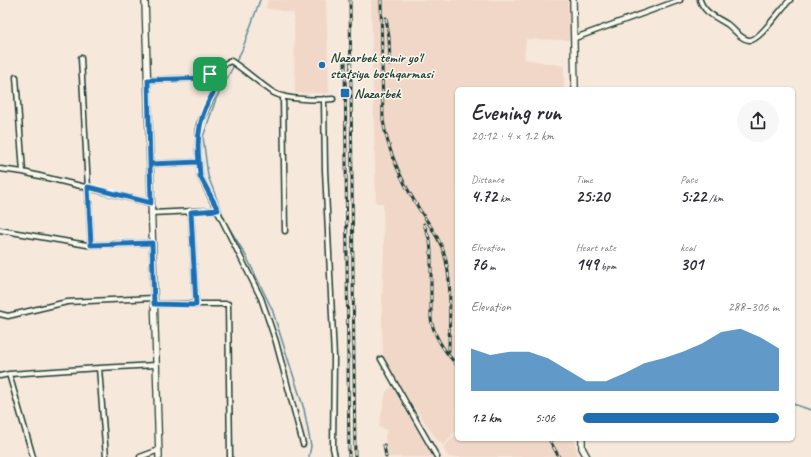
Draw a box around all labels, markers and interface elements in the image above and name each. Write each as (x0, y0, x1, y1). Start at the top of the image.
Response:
place label: Nazarbek temir yo'l statsiya boshqarmasi (330, 49, 435, 82)
pin (193, 57, 227, 91)
marker: Nazarbek temir yo'l statsiya boshqarmasi (317, 60, 327, 70)
icon: arrive (199, 63, 221, 85)
place label: Nazarbek (354, 85, 402, 102)
marker: Nazarbek (339, 87, 351, 99)
text: Evening run (471, 99, 561, 127)
button: share (737, 100, 779, 142)
text: 20:12 · 4 × 1.2 km (471, 128, 554, 144)
text: Distance (471, 172, 504, 186)
text: Time (576, 172, 593, 186)
text: Pace (680, 172, 697, 186)
text: 4.72 (471, 186, 497, 207)
text: 25:20 (576, 186, 609, 207)
text: 5:22 (680, 186, 706, 207)
text: km (497, 191, 511, 205)
text: /km (706, 191, 723, 205)
text: Elevation (471, 240, 505, 254)
text: Heart rate (576, 240, 616, 254)
text: kcal (680, 240, 695, 254)
text: 76 (471, 254, 487, 275)
text: 149 (576, 254, 598, 275)
text: 301 (680, 254, 703, 275)
text: m (487, 259, 495, 273)
text: bpm (598, 259, 616, 273)
text: Elevation (471, 299, 511, 315)
text: 288–306 m (728, 299, 779, 315)
text: 1.2 km (471, 410, 501, 426)
text: 5:06 (535, 410, 555, 426)

